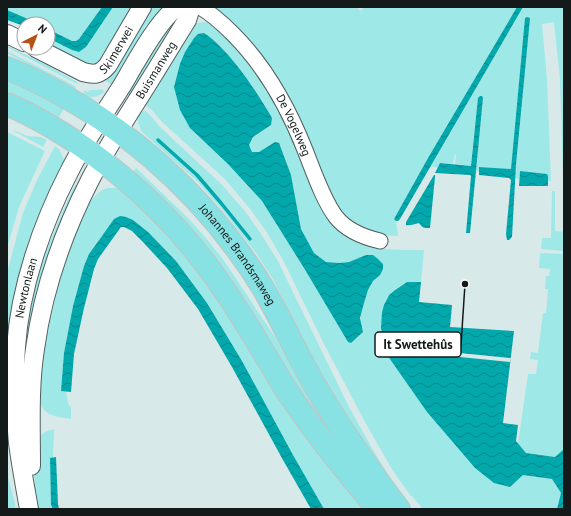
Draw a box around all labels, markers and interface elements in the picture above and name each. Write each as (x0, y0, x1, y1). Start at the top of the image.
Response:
north arrow (16, 16, 56, 56)
text: N (35, 21, 50, 36)
street label: Skimerwei (96, 23, 136, 77)
street label: Buismanweg (132, 38, 179, 102)
street label: De Vogelweg (273, 91, 315, 158)
street label: Johannes Brandsmaweg (195, 200, 279, 308)
street label: Newtonlaan (11, 256, 40, 319)
callout: It Swettehûs (375, 332, 461, 357)
text: It Swettehûs (383, 336, 453, 353)

